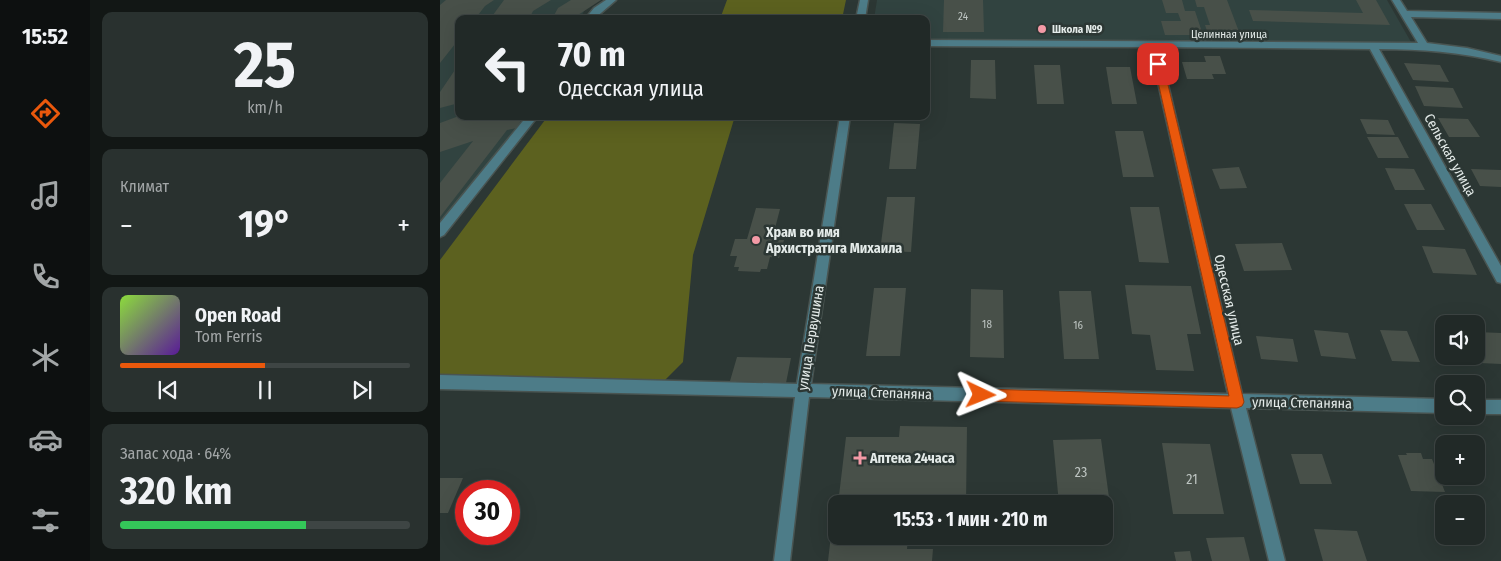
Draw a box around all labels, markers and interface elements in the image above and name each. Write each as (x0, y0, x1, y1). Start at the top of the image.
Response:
house number: 24 (958, 10, 969, 23)
text: 15:52 (22, 23, 68, 50)
marker: Школа №9 (1036, 23, 1048, 35)
place label: Школа №9 (1052, 23, 1103, 36)
text: 25 (234, 26, 296, 104)
street label: Целинная улица (1191, 28, 1267, 41)
text: 70 m (558, 33, 626, 75)
icon: left (475, 35, 540, 100)
pin (1137, 43, 1179, 85)
icon: arrive (1144, 50, 1172, 78)
text: Одесская улица (558, 75, 704, 102)
icon: directions (28, 96, 63, 131)
text: km/h (247, 98, 283, 117)
street label: Сельская улица (1420, 111, 1480, 199)
text: Климат (120, 177, 169, 196)
icon: music (28, 178, 63, 213)
text: 19° (238, 201, 292, 247)
text: − (120, 209, 133, 242)
text: + (397, 209, 410, 242)
place label: Храм во имя Архистратига Михаила (765, 224, 902, 257)
marker: Храм во имя Архистратига Михаила (750, 234, 762, 246)
street label: Одесская улица (1210, 253, 1248, 347)
icon: phone (28, 259, 63, 294)
street label: улица Первушина (794, 284, 828, 392)
text: Open Road (195, 304, 281, 327)
map controls (1435, 315, 1485, 545)
button: sound (1435, 315, 1485, 365)
house number: 18 (982, 318, 992, 331)
house number: 16 (1073, 319, 1083, 332)
text: Tom Ferris (195, 327, 262, 346)
icon: climate (28, 340, 63, 375)
position arrow (954, 368, 1006, 420)
button: search (1435, 375, 1485, 425)
icon: previous (154, 376, 182, 404)
icon: pause (251, 376, 279, 404)
icon: next (348, 376, 376, 404)
street label: улица Степаняна (832, 383, 932, 403)
street label: улица Степаняна (1252, 394, 1352, 412)
icon: car (28, 422, 63, 457)
button: + (1435, 435, 1485, 485)
text: Запас хода · 64% (120, 444, 231, 463)
place label: Аптека 24часа (869, 450, 955, 467)
marker: Аптека 24часа (854, 452, 866, 464)
house number: 23 (1075, 464, 1087, 481)
text: 320 km (120, 468, 232, 514)
house number: 21 (1186, 471, 1198, 488)
speed limit sign: 30 (455, 480, 520, 545)
button: − (1435, 495, 1485, 545)
icon: filters (28, 503, 63, 538)
text: 15:53 · 1 мин · 210 m (894, 508, 1047, 531)

